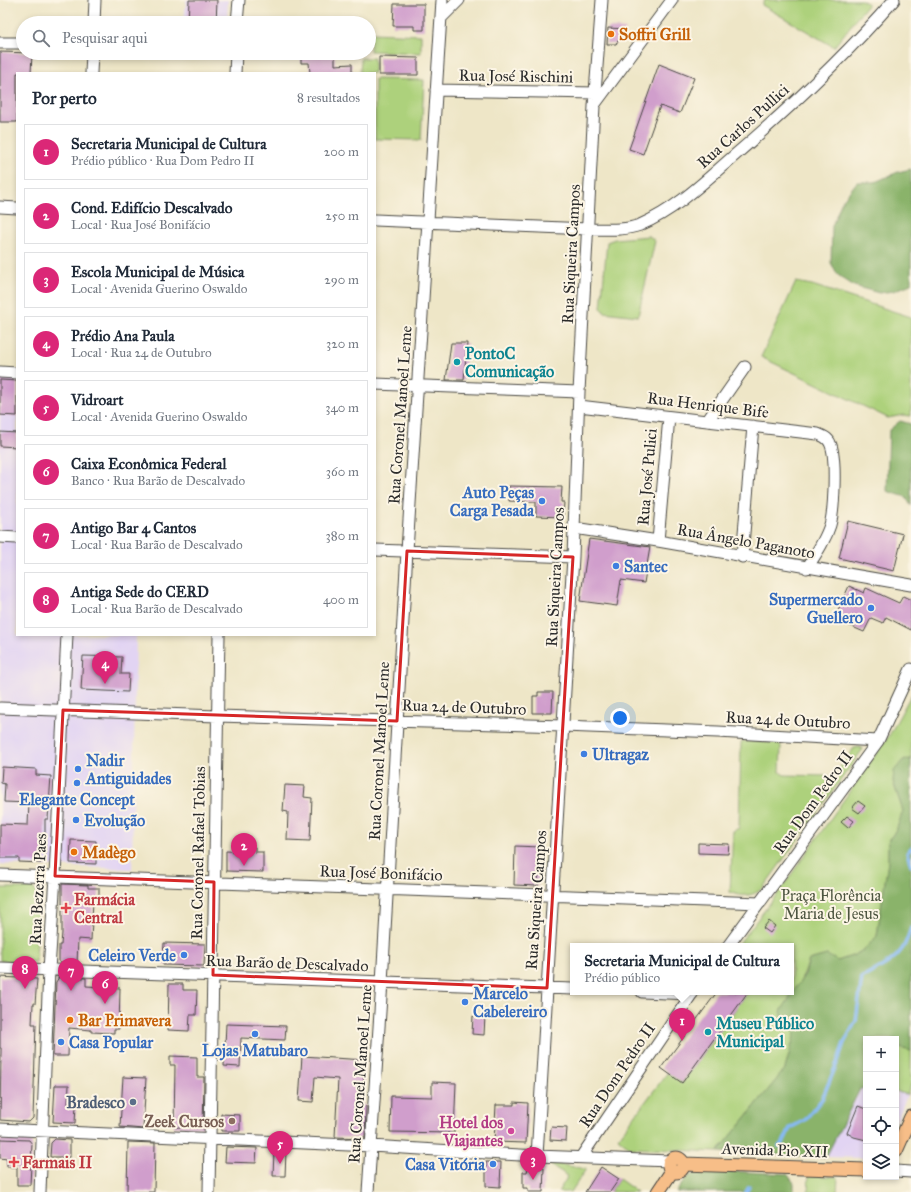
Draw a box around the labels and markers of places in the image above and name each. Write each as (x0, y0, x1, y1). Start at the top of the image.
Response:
place label: Soffri Grill (619, 25, 691, 44)
marker: Soffri Grill (606, 29, 616, 39)
place label: PontoC Comunicação (465, 344, 554, 382)
marker: PontoC Comunicação (452, 357, 462, 367)
place label: Auto Peças Carga Pesada (450, 483, 535, 521)
marker: Auto Peças Carga Pesada (537, 496, 547, 506)
place label: Santec (624, 557, 668, 576)
marker: Santec (611, 561, 621, 571)
place label: Supermercado Guellero (769, 590, 863, 627)
marker: Supermercado Guellero (866, 603, 876, 613)
pin: 4 (92, 651, 118, 684)
place label: Ultragaz (592, 745, 650, 765)
marker: Ultragaz (579, 749, 589, 759)
place label: Nadir Antiguidades (85, 751, 171, 789)
marker: Nadir Antiguidades (73, 764, 83, 774)
marker: Elegante Concept (72, 778, 82, 788)
place label: Elegante Concept (19, 790, 135, 810)
place label: Evolução (84, 811, 145, 831)
marker: Evolução (71, 815, 81, 825)
pin: 2 (231, 833, 257, 866)
place label: Madègo (82, 843, 136, 863)
marker: Madègo (69, 847, 79, 857)
place label: Farmácia Central (74, 890, 136, 927)
marker: Farmácia Central (61, 903, 71, 913)
place label: Celeiro Verde (88, 946, 176, 965)
marker: Celeiro Verde (179, 950, 189, 960)
pin: 8 (12, 956, 38, 989)
pin: 7 (58, 958, 84, 991)
pin: 6 (92, 971, 118, 1004)
place label: Marcelo Cabelereiro (473, 984, 547, 1021)
marker: Marcelo Cabelereiro (460, 997, 470, 1007)
pin: 1 (669, 1008, 695, 1041)
place label: Bar Primavera (78, 1011, 172, 1030)
place label: Museu Público Municipal (716, 1014, 814, 1052)
marker: Bar Primavera (65, 1015, 75, 1025)
marker: Museu Público Municipal (703, 1027, 713, 1037)
marker: Lojas Matubaro (250, 1029, 260, 1039)
place label: Casa Popular (69, 1033, 154, 1053)
marker: Casa Popular (56, 1037, 66, 1047)
place label: Lojas Matubaro (202, 1041, 308, 1061)
place label: Bradesco (66, 1093, 125, 1112)
marker: Bradesco (128, 1097, 138, 1107)
place label: Zeek Cursos (145, 1112, 224, 1131)
place label: Hotel dos Viajantes (439, 1113, 503, 1151)
marker: Zeek Cursos (227, 1116, 237, 1126)
marker: Hotel dos Viajantes (506, 1126, 516, 1136)
pin: 5 (267, 1131, 293, 1164)
pin: 3 (520, 1147, 546, 1180)
place label: Farmais II (22, 1153, 93, 1172)
place label: Casa Vitória (405, 1155, 486, 1174)
marker: Farmais II (9, 1157, 19, 1167)
marker: Casa Vitória (488, 1159, 498, 1169)

